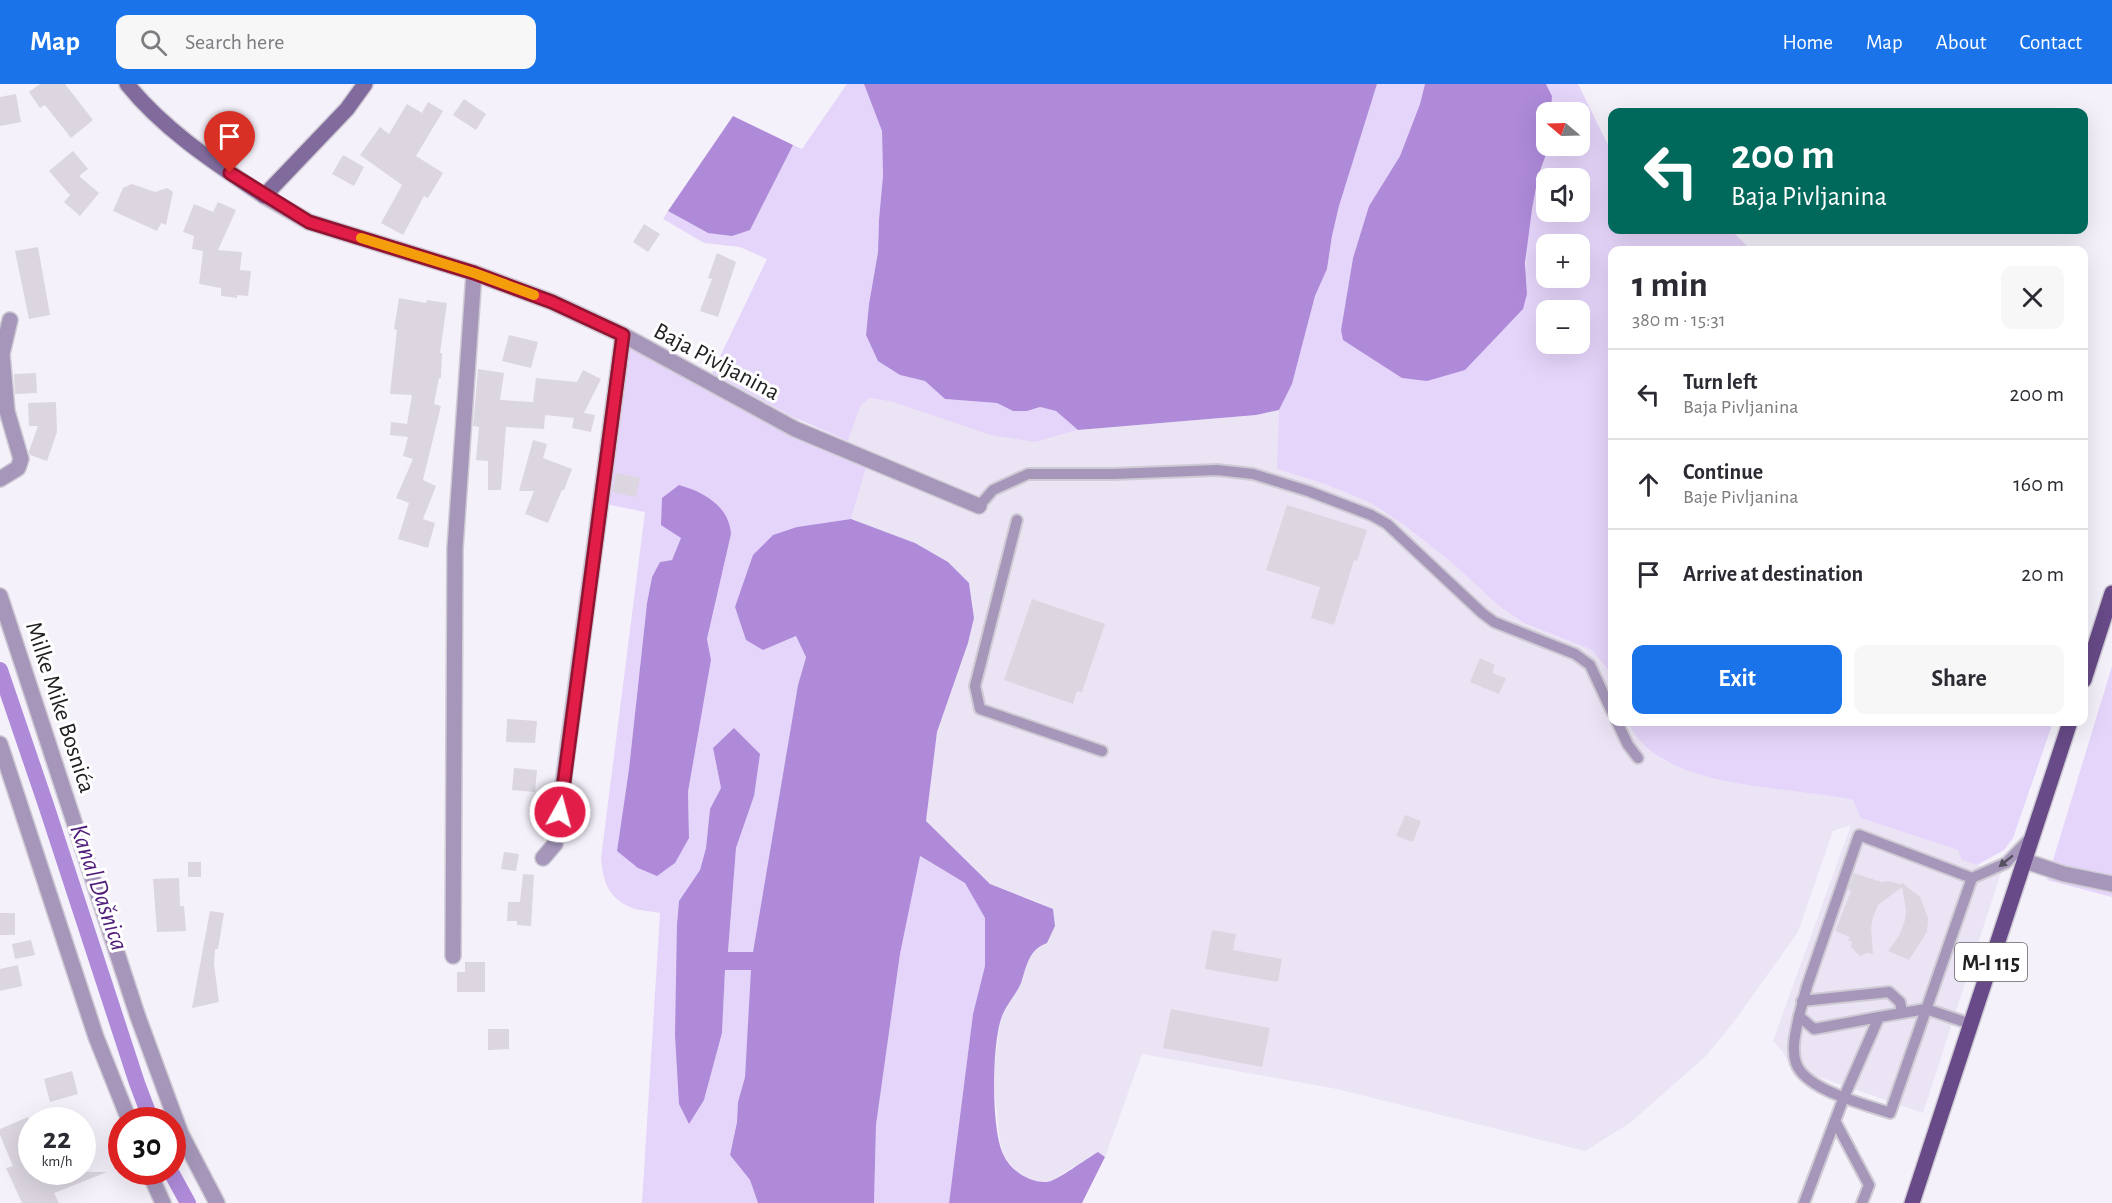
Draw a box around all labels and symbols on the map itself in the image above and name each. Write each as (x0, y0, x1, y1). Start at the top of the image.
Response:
north arrow (1536, 102, 1590, 156)
pin (204, 111, 255, 173)
street label: Baja Pivljanina (650, 319, 783, 405)
street label: Milke Mike Bosnića (21, 619, 99, 796)
position arrow (528, 780, 592, 844)
water label: Kanal Dašnica (65, 821, 133, 954)
one-way arrow (1998, 854, 2014, 867)
road number: M-I 115 (1955, 943, 2027, 981)
speed limit sign: 30 (108, 1107, 186, 1185)

